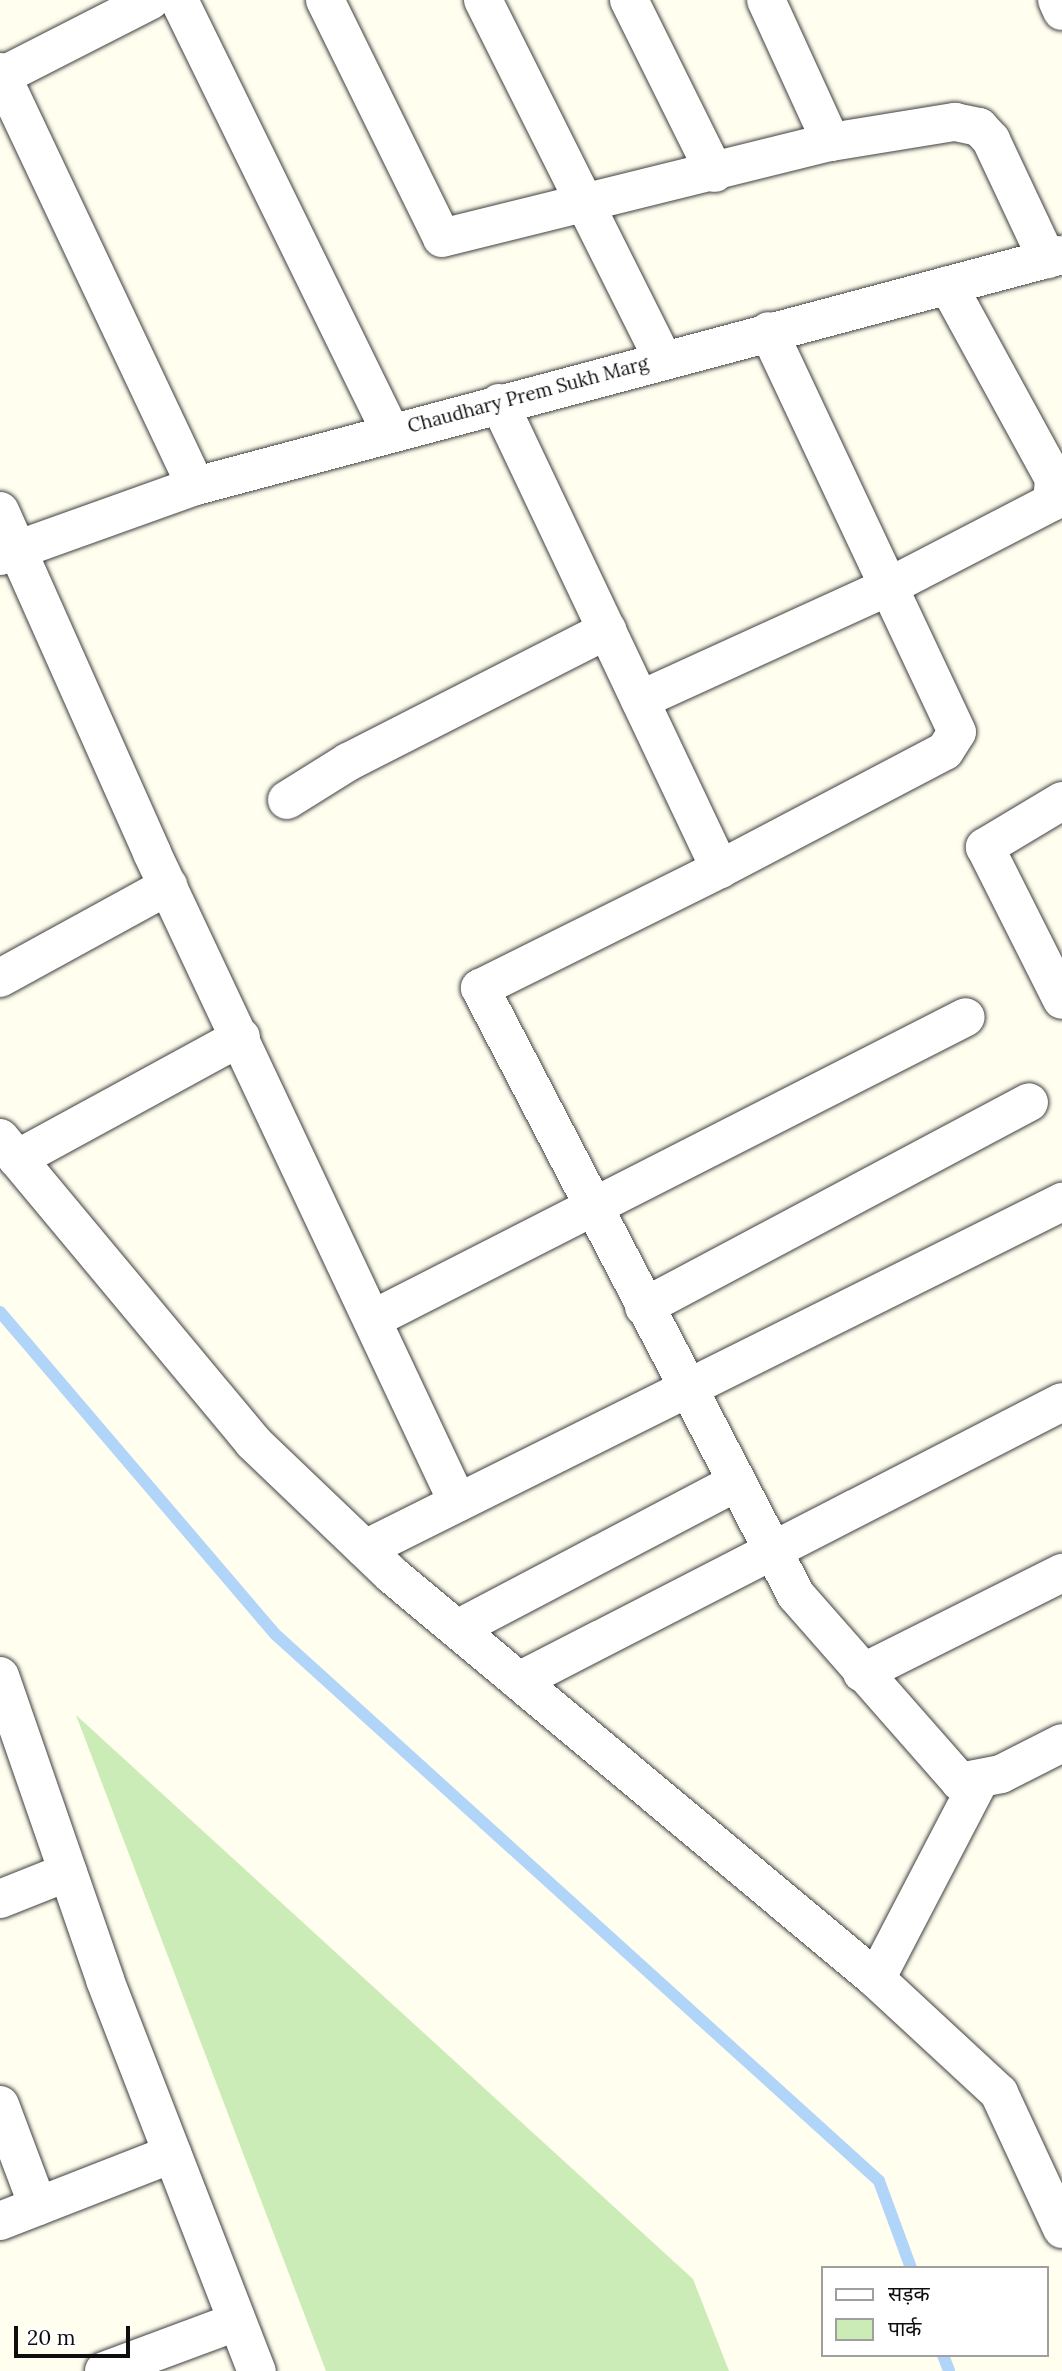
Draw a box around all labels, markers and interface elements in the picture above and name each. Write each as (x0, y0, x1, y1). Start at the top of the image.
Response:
street label: Chaudhary Prem Sukh Marg (405, 352, 651, 438)
legend (820, 2266, 1048, 2357)
text: सड़क (888, 2280, 930, 2307)
scale bar (18, 2312, 133, 2356)
text: पार्क (888, 2315, 922, 2342)
text: 20 m (27, 2324, 76, 2351)

